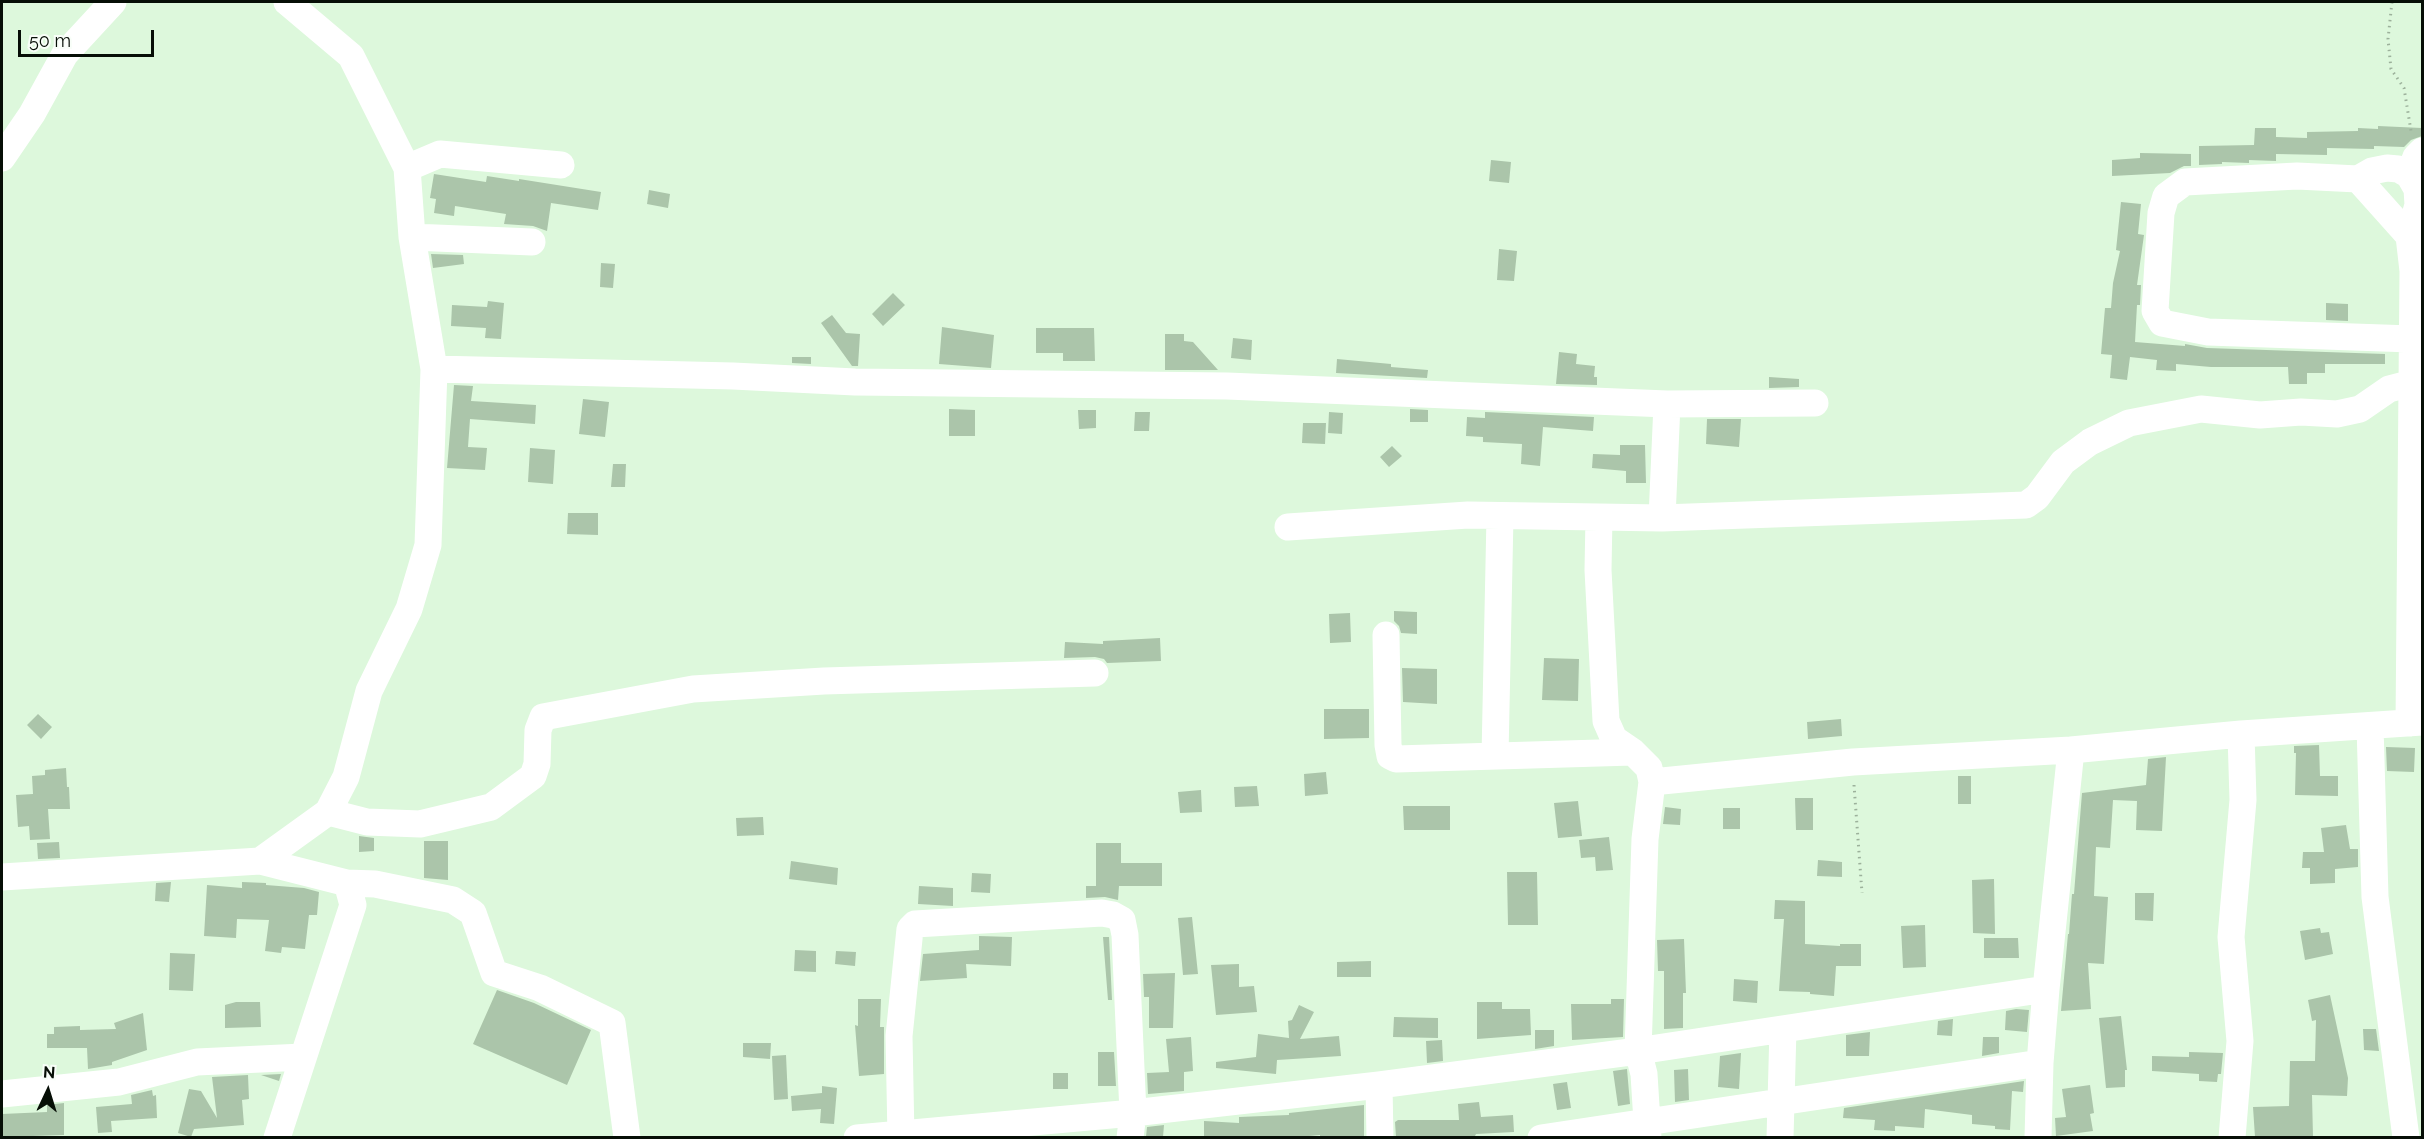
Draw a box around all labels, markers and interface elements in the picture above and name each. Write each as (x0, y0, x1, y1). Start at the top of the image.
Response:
scale bar (21, 18, 158, 56)
text: 50 m (29, 30, 71, 51)
north arrow (18, 1061, 78, 1121)
text: N (43, 1063, 56, 1082)

